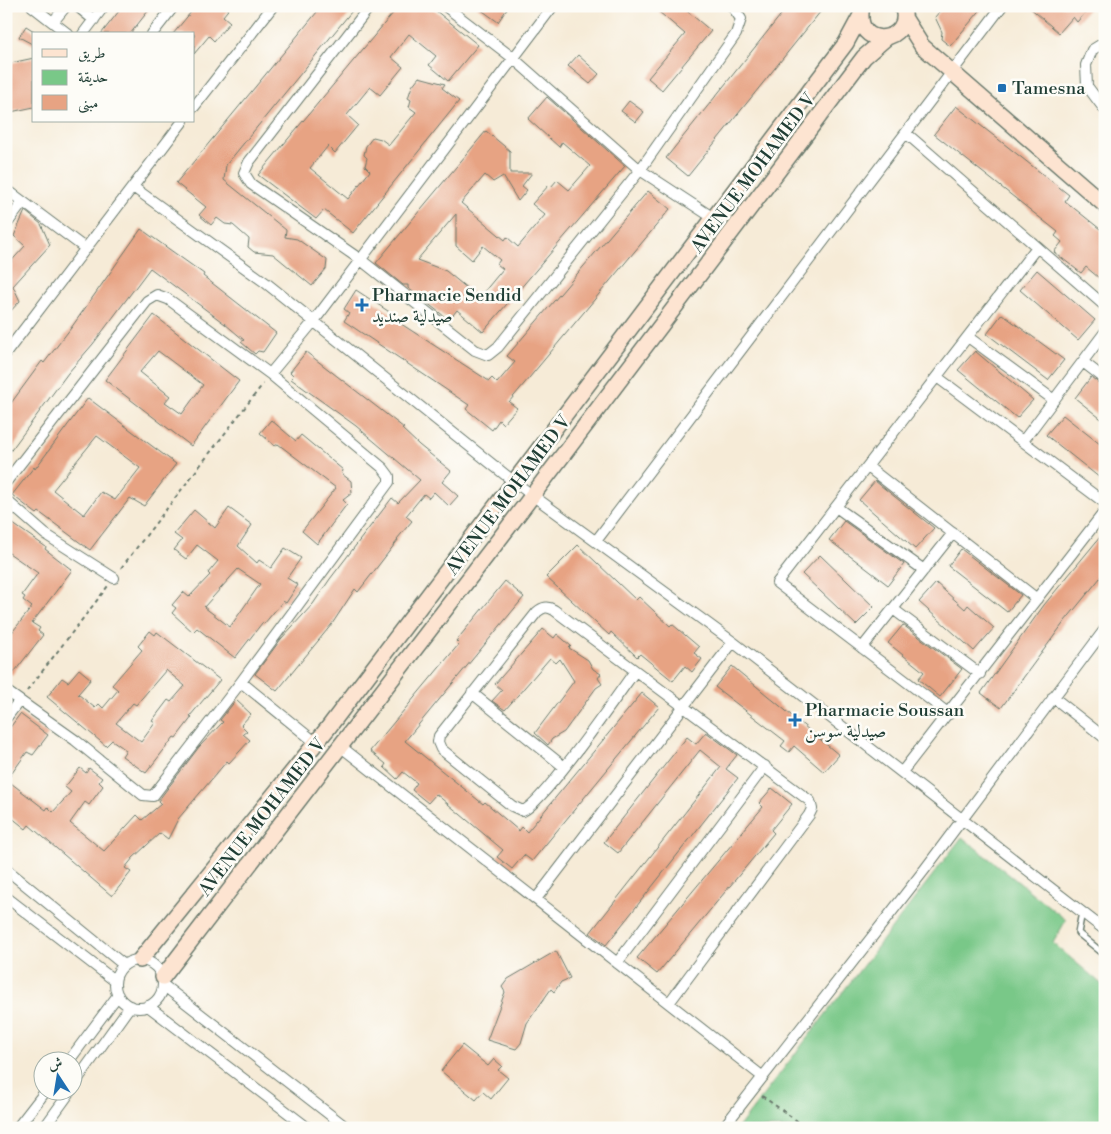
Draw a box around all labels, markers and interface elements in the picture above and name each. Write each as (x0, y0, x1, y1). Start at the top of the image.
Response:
legend (32, 32, 195, 122)
text: طريق (78, 44, 105, 63)
text: حديقة (78, 68, 108, 87)
place label: Tamesna (1012, 77, 1086, 100)
marker: Tamesna (996, 82, 1008, 94)
street label: AVENUE MOHAMED V (685, 89, 821, 259)
text: مبنى (78, 94, 98, 114)
place label: Pharmacie Sendid صيدلية صنديد (372, 284, 522, 328)
marker: Pharmacie Sendid صيدلية صنديد (356, 299, 368, 311)
street label: AVENUE MOHAMED V (440, 411, 576, 581)
place label: Pharmacie Soussan صيدلية سوسن (805, 699, 965, 743)
marker: Pharmacie Soussan صيدلية سوسن (789, 714, 801, 726)
street label: AVENUE MOHAMED V (193, 734, 331, 902)
north arrow (32, 1052, 82, 1102)
text: ش (47, 1054, 64, 1075)

